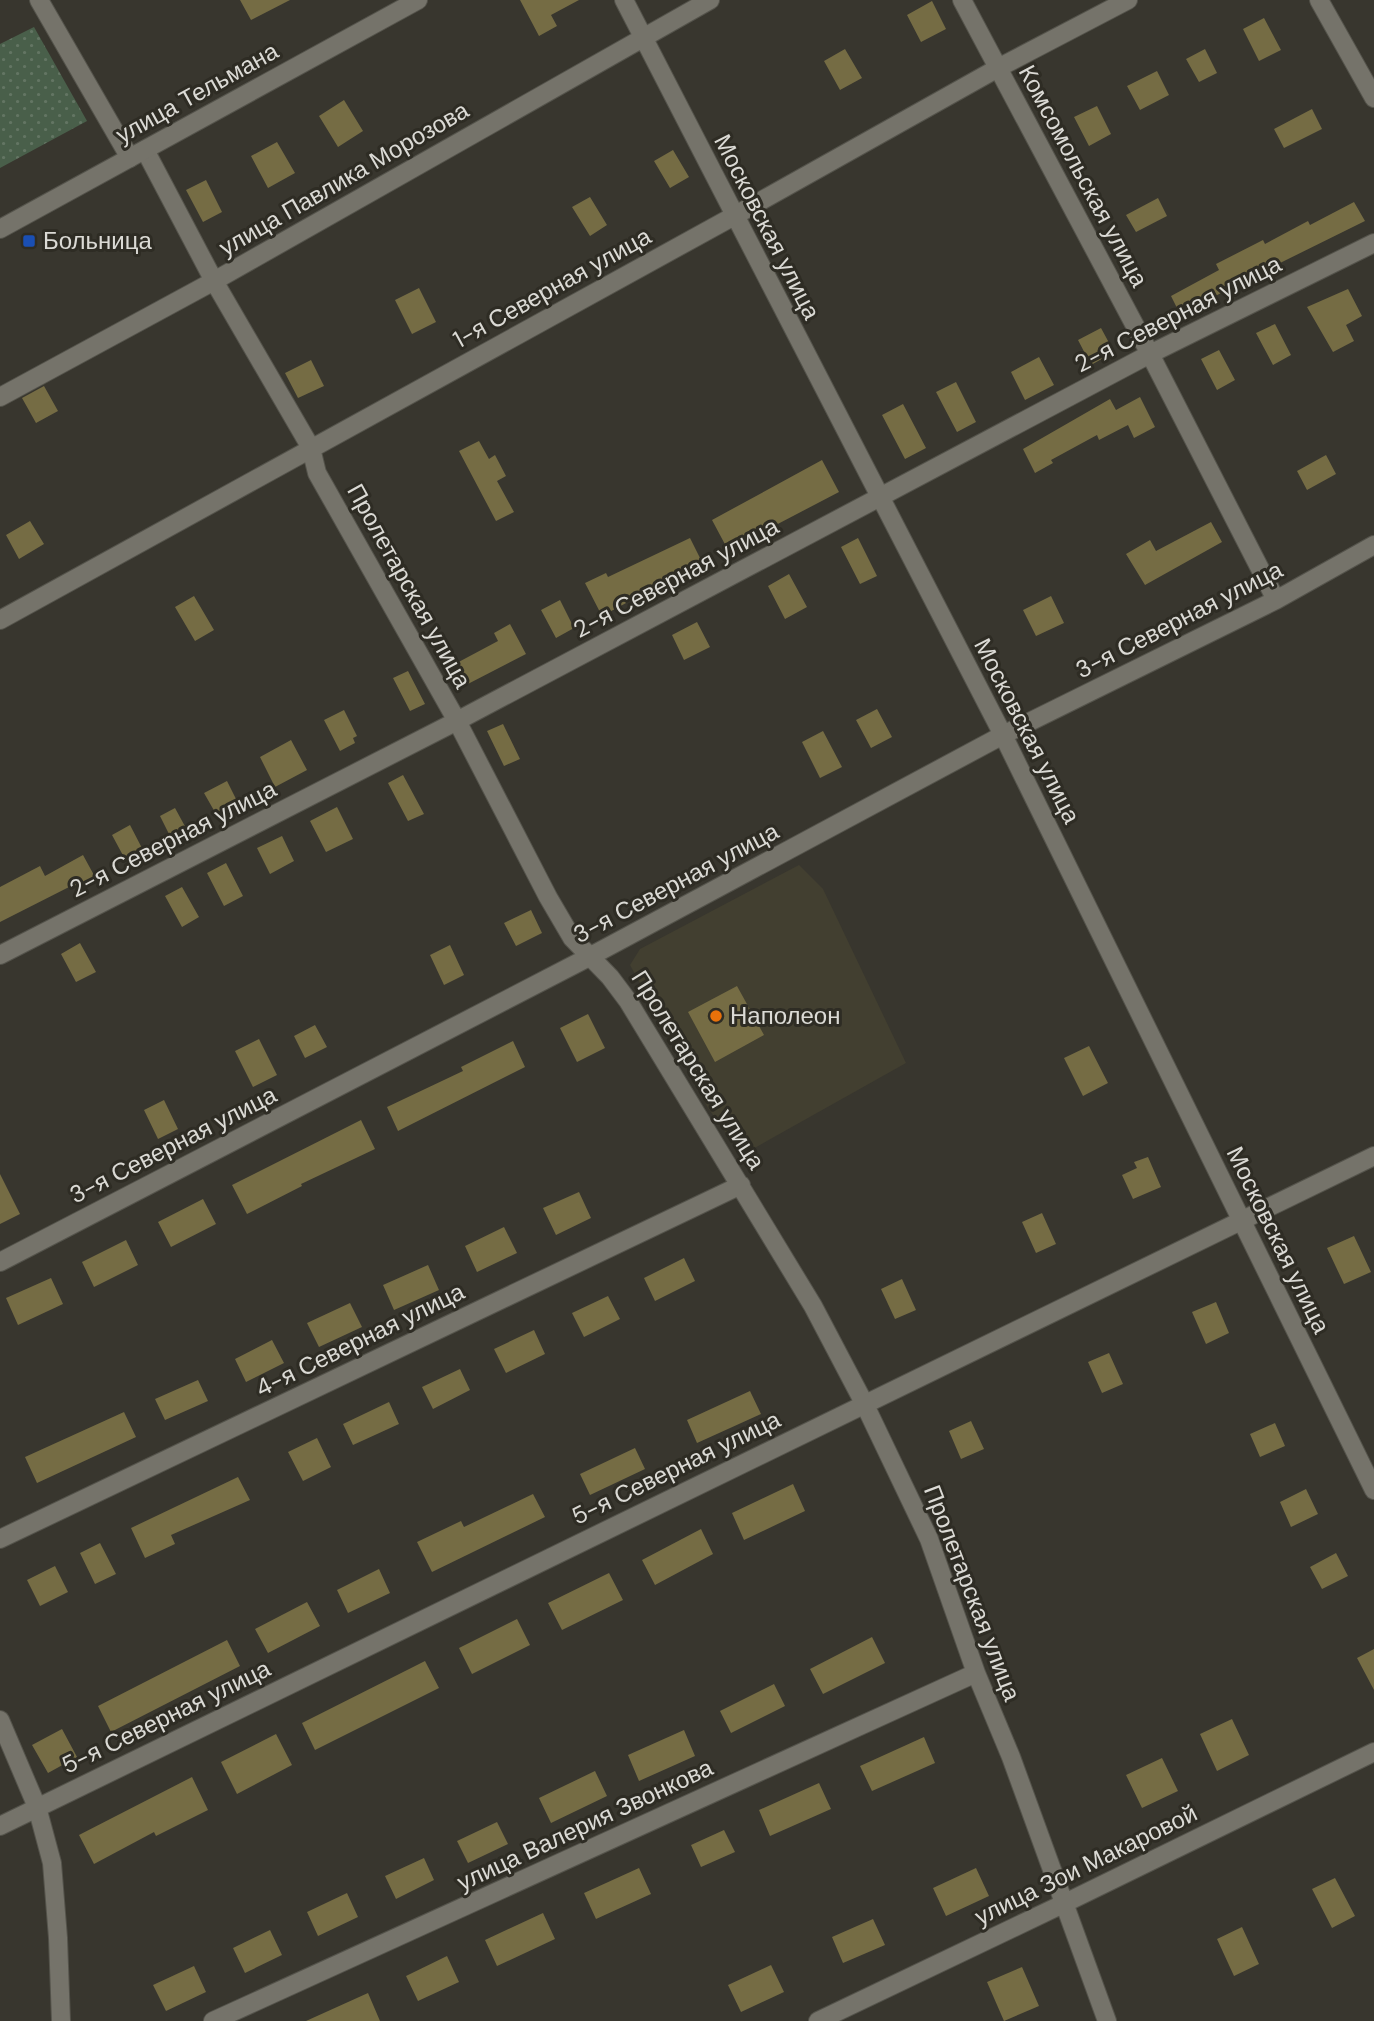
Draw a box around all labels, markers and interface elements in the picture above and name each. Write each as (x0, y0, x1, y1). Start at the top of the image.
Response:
street label: улица Тельмана (110, 35, 284, 150)
street label: Комсомольская улица (1012, 59, 1155, 293)
street label: улица Павлика Морозова (213, 94, 475, 263)
street label: Московская улица (707, 129, 828, 325)
street label: 1-я Северная улица (447, 220, 657, 355)
place label: Больница (43, 225, 152, 256)
marker: Больница (21, 233, 37, 249)
street label: 2-я Северная улица (1069, 248, 1287, 379)
street label: Пролетарская улица (340, 478, 479, 694)
street label: 2-я Северная улица (568, 510, 784, 645)
street label: 3-я Северная улица (1070, 554, 1288, 685)
street label: Московская улица (967, 633, 1088, 829)
street label: 2-я Северная улица (64, 773, 282, 904)
street label: 3-я Северная улица (568, 815, 784, 950)
street label: Пролетарская улица (625, 964, 773, 1176)
place label: Наполеон (730, 1000, 840, 1031)
marker: Наполеон (708, 1008, 724, 1024)
street label: 3-я Северная улица (64, 1079, 282, 1210)
street label: Московская улица (1220, 1141, 1337, 1339)
street label: 4-я Северная улица (250, 1275, 470, 1404)
street label: 5-я Северная улица (566, 1403, 786, 1532)
street label: Пролетарская улица (917, 1480, 1028, 1706)
street label: 5-я Северная улица (56, 1652, 276, 1781)
street label: улица Валерия Звонкова (452, 1751, 718, 1897)
street label: улица Зои Макаровой (969, 1797, 1202, 1932)

